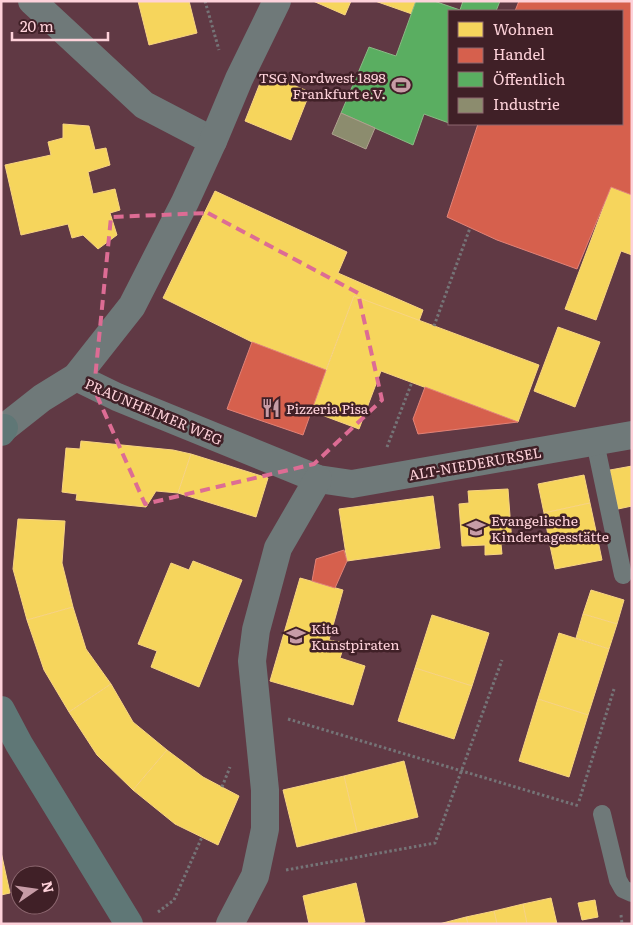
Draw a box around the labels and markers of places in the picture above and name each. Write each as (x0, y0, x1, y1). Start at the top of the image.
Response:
place label: TSG Nordwest 1898 Frankfurt e.V. (258, 67, 386, 103)
sports icon: TSG Nordwest 1898 Frankfurt e.V. (390, 74, 412, 96)
restaurant icon: Pizzeria Pisa (260, 397, 282, 419)
place label: Pizzeria Pisa (286, 398, 369, 418)
place label: Evangelische Kindertagesstätte (491, 510, 609, 546)
school or university icon: Evangelische Kindertagesstätte (465, 517, 487, 539)
place label: Kita Kunstpiraten (311, 618, 400, 654)
school or university icon: Kita Kunstpiraten (285, 625, 307, 647)

